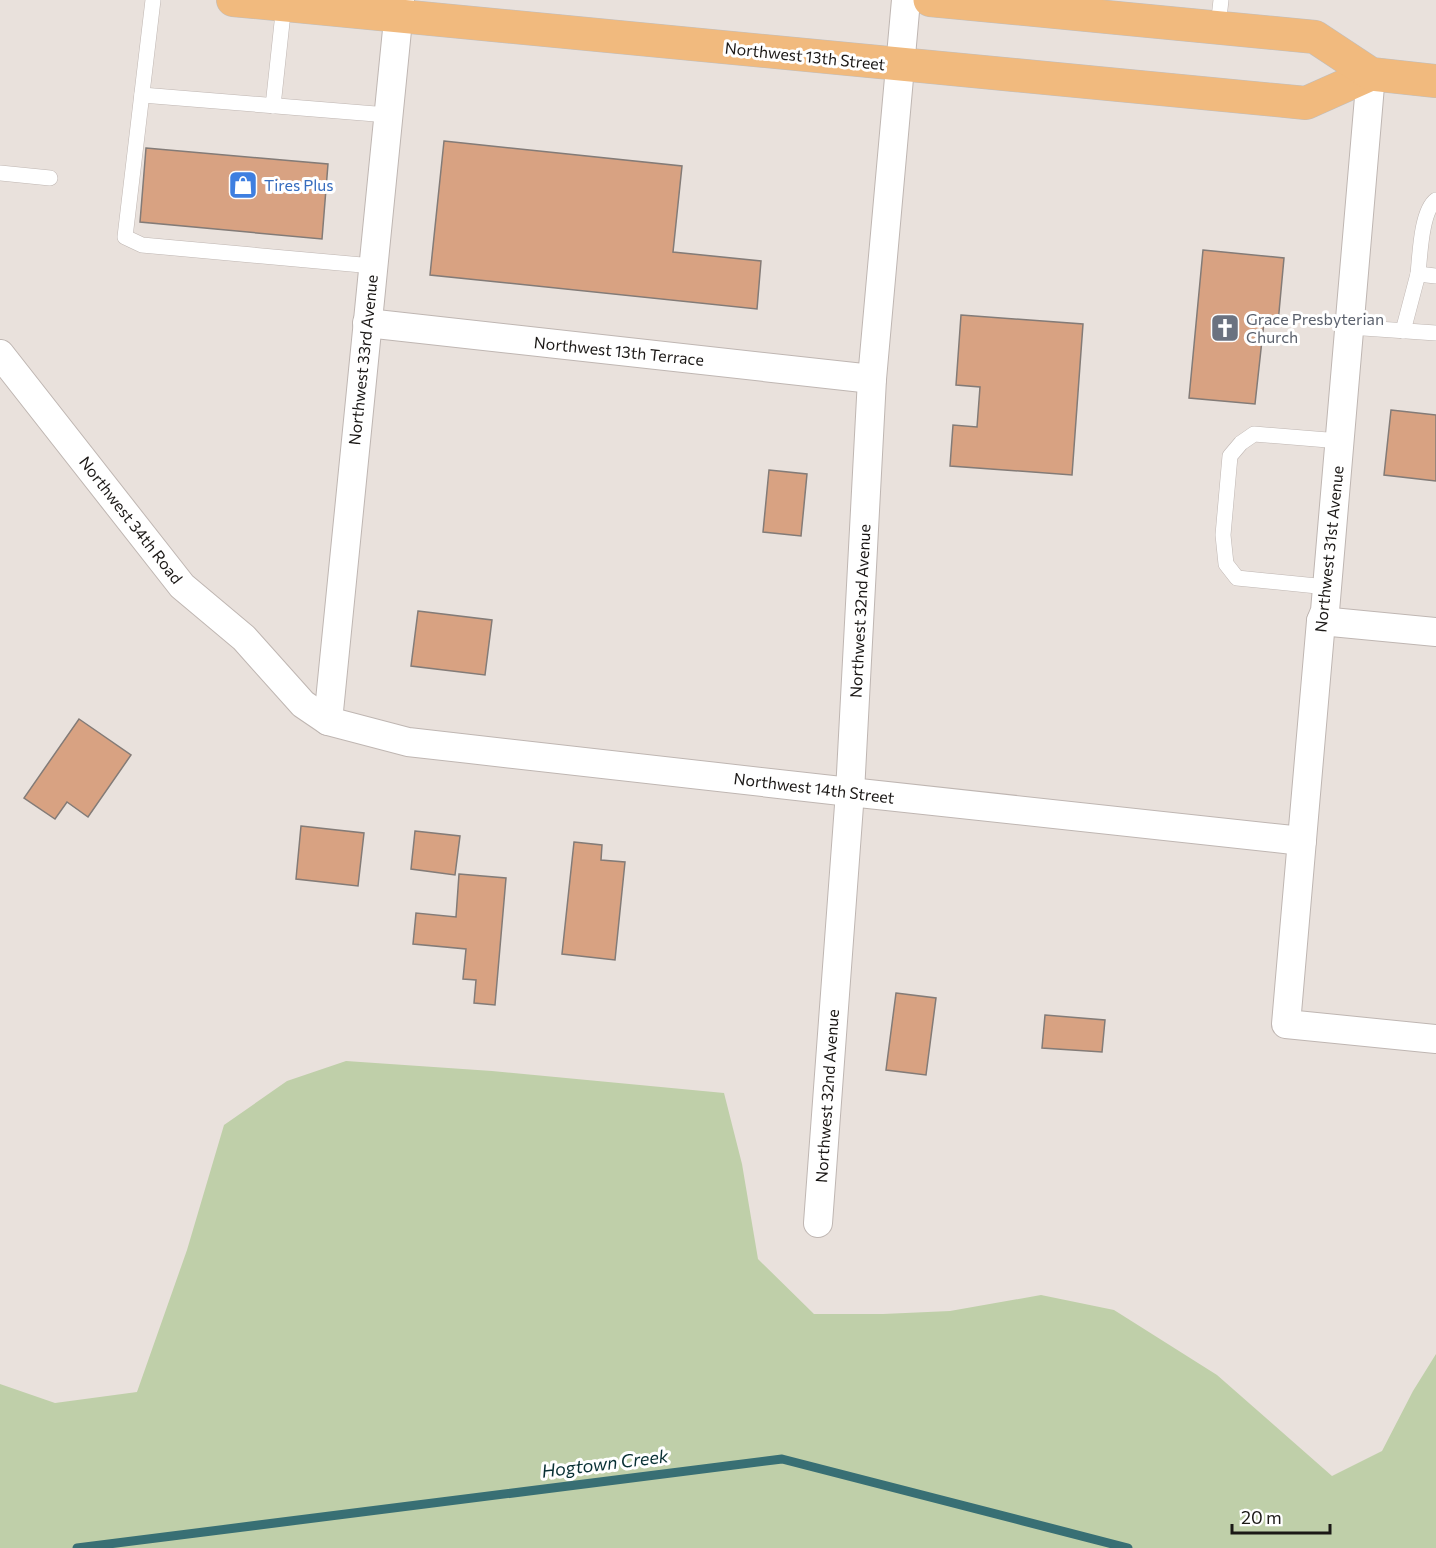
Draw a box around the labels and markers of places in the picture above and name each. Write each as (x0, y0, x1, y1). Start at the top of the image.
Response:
shop icon: Tires Plus (227, 169, 259, 201)
place label: Tires Plus (264, 175, 334, 194)
place label: Grace Presbyterian Church (1246, 309, 1384, 346)
church icon: Grace Presbyterian Church (1209, 312, 1241, 344)

